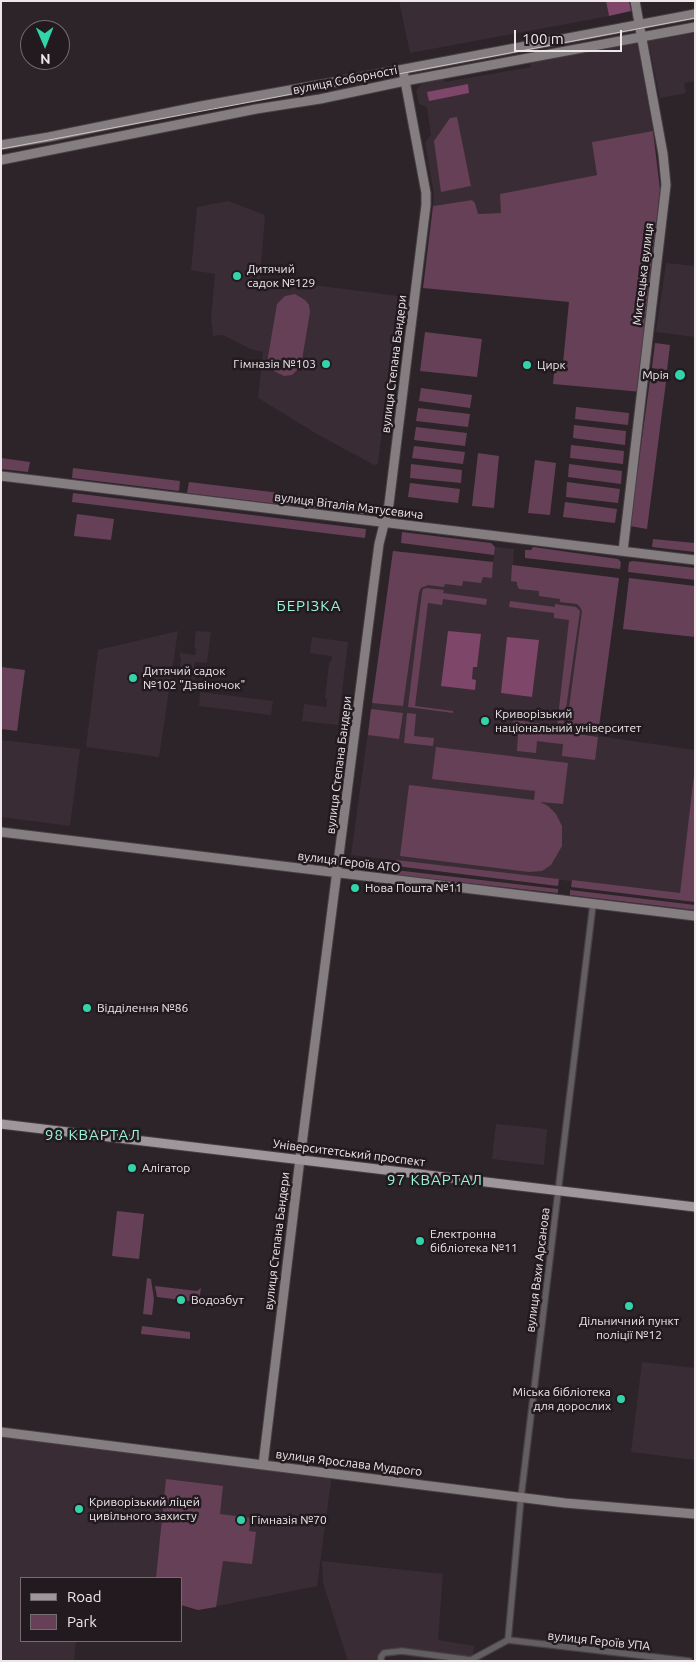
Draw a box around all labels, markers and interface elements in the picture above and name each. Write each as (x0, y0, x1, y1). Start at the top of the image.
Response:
north arrow (20, 20, 70, 70)
scale bar (516, 20, 624, 52)
text: 100 m (522, 30, 564, 47)
text: N (40, 51, 51, 67)
street label: вулиця Соборності (292, 63, 398, 97)
street label: Мистецька вулиця (630, 222, 656, 326)
place label: Дитячий садок №129 (247, 262, 315, 290)
marker: Дитячий садок №129 (231, 270, 243, 282)
street label: вулиця Степана Бандери (378, 294, 410, 434)
place label: Гімназія №103 (233, 357, 316, 371)
marker: Гімназія №103 (320, 358, 332, 370)
place label: Цирк (537, 358, 566, 372)
marker: Цирк (521, 359, 533, 371)
place label: Мрія (642, 368, 669, 382)
marker: Мрія (673, 368, 687, 382)
street label: вулиця Віталія Матусевича (274, 490, 424, 522)
district label: БЕРІЗКА (276, 597, 342, 615)
place label: Дитячий садок №102 "Дзвіночок" (143, 664, 245, 692)
marker: Дитячий садок №102 "Дзвіночок" (127, 672, 139, 684)
street label: вулиця Степана Бандери (323, 695, 355, 835)
place label: Криворізький національний університет (495, 707, 641, 735)
marker: Криворізький національний університет (479, 715, 491, 727)
street label: вулиця Героїв АТО (297, 849, 401, 875)
place label: Нова Пошта №11 (365, 881, 462, 895)
marker: Нова Пошта №11 (349, 882, 361, 894)
place label: Відділення №86 (97, 1001, 188, 1015)
marker: Відділення №86 (81, 1002, 93, 1014)
district label: 98 КВАРТАЛ (44, 1126, 142, 1144)
street label: Університетський проспект (272, 1137, 426, 1169)
place label: Алігатор (142, 1161, 190, 1175)
marker: Алігатор (126, 1162, 138, 1174)
street label: вулиця Степана Бандери (261, 1171, 293, 1311)
district label: 97 КВАРТАЛ (386, 1171, 484, 1189)
street label: вулиця Вахи Арсанова (523, 1207, 553, 1333)
place label: Електронна бібліотека №11 (430, 1227, 518, 1255)
marker: Електронна бібліотека №11 (414, 1235, 426, 1247)
place label: Водозбут (191, 1293, 244, 1307)
marker: Водозбут (175, 1294, 187, 1306)
marker: Дільничний пункт поліції №12 (623, 1300, 635, 1312)
place label: Дільничний пункт поліції №12 (579, 1314, 679, 1342)
place label: Міська бібліотека для дорослих (513, 1385, 611, 1413)
marker: Міська бібліотека для дорослих (615, 1393, 627, 1405)
street label: вулиця Ярослава Мудрого (275, 1447, 423, 1479)
place label: Криворізький ліцей цивільного захисту (89, 1495, 200, 1523)
marker: Криворізький ліцей цивільного захисту (73, 1503, 85, 1515)
place label: Гімназія №70 (251, 1513, 327, 1527)
marker: Гімназія №70 (235, 1514, 247, 1526)
legend (20, 1577, 182, 1642)
text: Road (67, 1588, 102, 1605)
text: Park (67, 1613, 97, 1630)
street label: вулиця Героїв УПА (547, 1628, 651, 1654)

